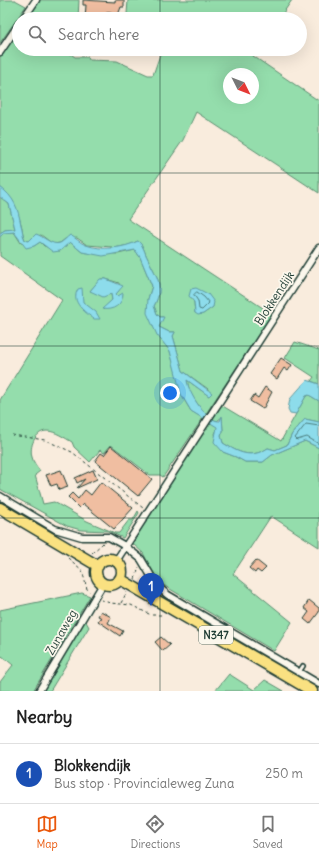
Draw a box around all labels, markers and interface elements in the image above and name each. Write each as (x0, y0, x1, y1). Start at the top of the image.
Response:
search box (12, 12, 307, 56)
icon: search (26, 23, 48, 45)
text: Search here (58, 25, 139, 44)
north arrow (223, 68, 259, 104)
street label: Blokkendijk (251, 268, 297, 328)
your location (160, 383, 180, 403)
pin: 1 (138, 573, 164, 606)
street label: Zunaweg (42, 607, 80, 657)
road number: N347 (199, 626, 233, 644)
text: Nearby (16, 706, 72, 728)
text: Blokkendijk (54, 756, 131, 775)
text: 1 (26, 765, 32, 782)
text: 250 m (265, 765, 303, 782)
text: Bus stop · Provincialeweg Zuna (54, 775, 234, 792)
tab: Map (36, 813, 58, 851)
tab: Directions (131, 813, 180, 851)
tab: Saved (253, 813, 283, 851)

